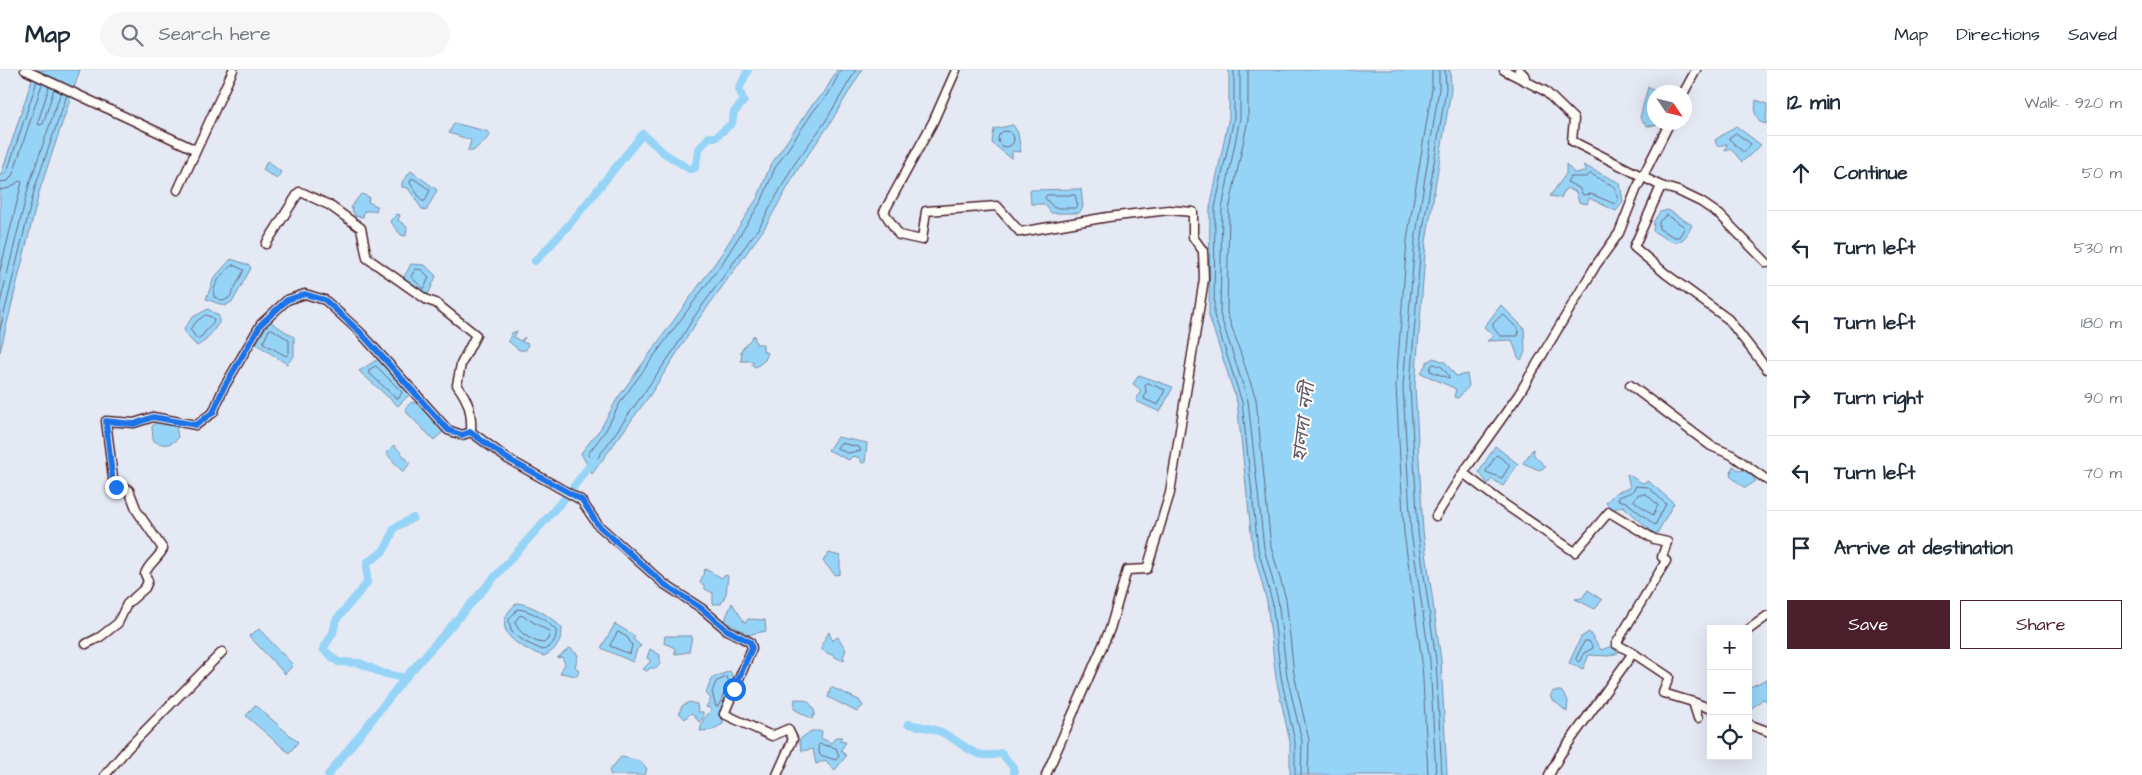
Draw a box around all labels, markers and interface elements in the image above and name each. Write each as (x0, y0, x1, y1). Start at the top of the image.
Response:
search box (100, 12, 450, 57)
text: Map (25, 18, 70, 52)
icon: search (118, 21, 146, 49)
text: Search here (158, 21, 271, 48)
text: Map (1894, 22, 1928, 47)
text: Directions (1956, 22, 2040, 47)
text: Saved (2068, 22, 2117, 47)
north arrow (1647, 85, 1692, 130)
text: 12 min (1787, 88, 1840, 117)
text: Walk · 920 m (2024, 92, 2122, 114)
icon: ahead (1787, 159, 1815, 187)
text: Continue (1834, 160, 1908, 187)
text: 50 m (2082, 162, 2122, 184)
icon: left (1787, 234, 1815, 262)
text: Turn left (1834, 235, 1915, 262)
text: 530 m (2074, 237, 2122, 259)
icon: left (1787, 309, 1815, 337)
text: Turn left (1834, 310, 1915, 337)
text: 180 m (2081, 312, 2122, 334)
water label: হালদা নদী (1286, 377, 1323, 463)
icon: right (1787, 384, 1815, 412)
text: Turn right (1834, 385, 1923, 412)
text: 90 m (2084, 387, 2122, 409)
icon: left (1787, 459, 1815, 487)
text: Turn left (1834, 460, 1915, 487)
text: 70 m (2083, 462, 2122, 484)
route end (105, 476, 128, 499)
icon: arrive (1787, 534, 1815, 562)
text: Arrive at destination (1834, 535, 2013, 562)
button: Save (1787, 600, 1950, 649)
button: Share (1960, 600, 2122, 649)
map controls (1707, 625, 1752, 760)
button: + (1707, 625, 1752, 670)
button: − (1707, 670, 1752, 715)
route start (723, 678, 746, 701)
button: locate (1707, 715, 1752, 760)

